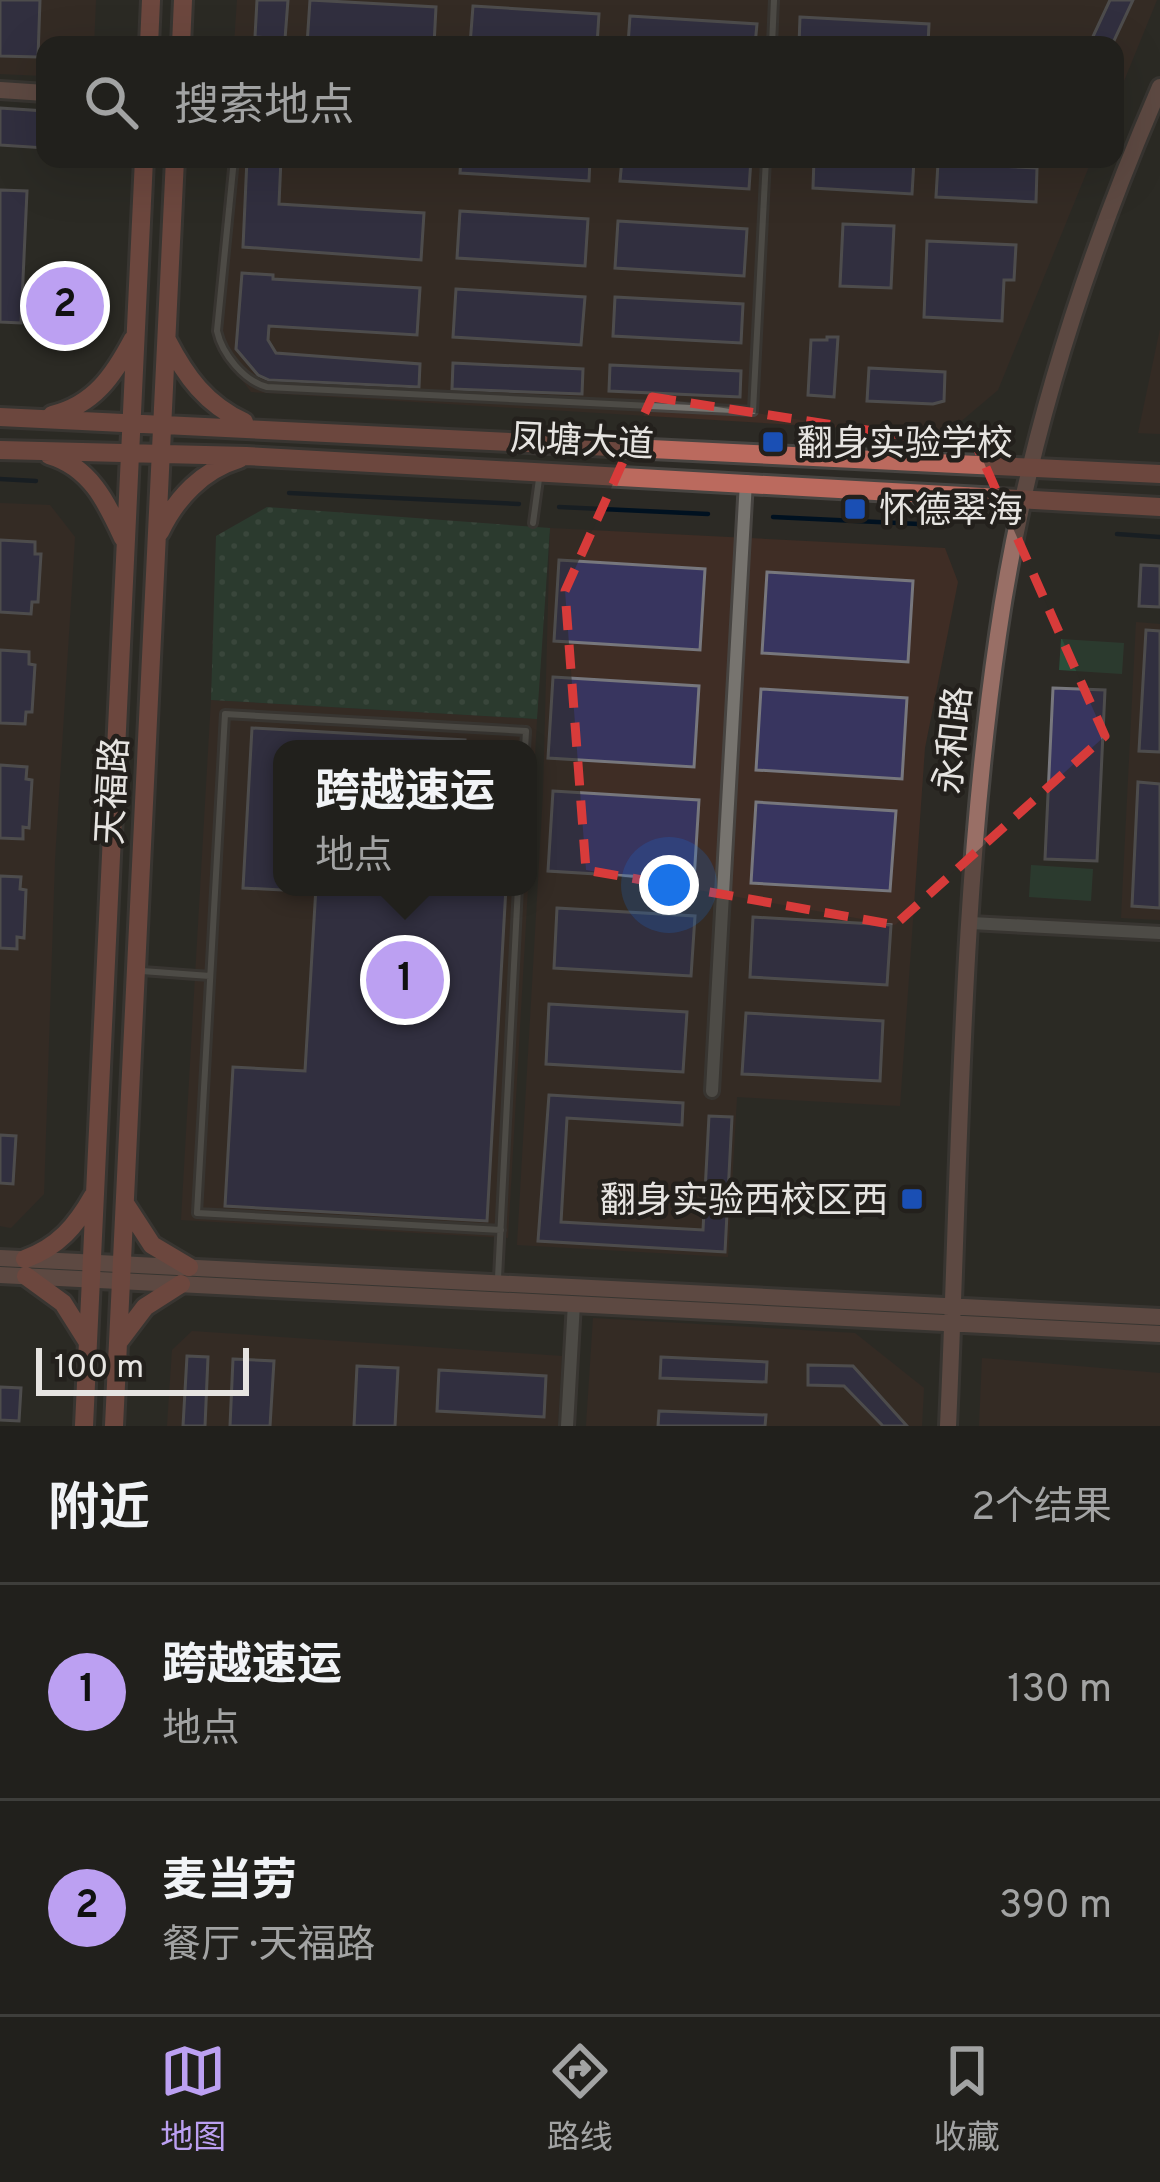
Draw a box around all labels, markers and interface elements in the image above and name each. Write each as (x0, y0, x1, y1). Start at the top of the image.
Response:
search box (36, 36, 1124, 168)
icon: search (78, 69, 144, 135)
text: 搜索地点 (174, 80, 354, 137)
pin: 2 (26, 261, 104, 351)
street label: 凤塘大道 (509, 417, 655, 471)
place label: 翻身实验学校 (797, 423, 1013, 469)
marker: 翻身实验学校 (760, 429, 786, 455)
place label: 怀德翠海 (879, 490, 1023, 536)
marker: 怀德翠海 (842, 496, 868, 522)
street label: 永和路 (927, 684, 984, 797)
street label: 天福路 (89, 736, 141, 846)
popup (273, 740, 537, 896)
text: 跨越速运 (315, 766, 495, 823)
text: 地点 (315, 834, 393, 883)
your location (639, 855, 699, 915)
pin: 1 (366, 935, 444, 1025)
place label: 翻身实验西校区西 (600, 1180, 888, 1226)
marker: 翻身实验西校区西 (899, 1186, 925, 1212)
scale bar (36, 1342, 249, 1395)
text: 100 m (54, 1348, 144, 1390)
text: 附近 (48, 1479, 150, 1544)
text: 2个结果 (971, 1485, 1112, 1534)
text: 跨越速运 (162, 1639, 342, 1696)
text: 1 (79, 1667, 95, 1716)
text: 130 m (1007, 1667, 1112, 1716)
text: 地点 (162, 1707, 240, 1756)
text: 麦当劳 (162, 1855, 297, 1912)
text: 2 (75, 1883, 99, 1932)
text: 390 m (999, 1883, 1112, 1932)
text: 餐厅 · 天福路 (162, 1923, 375, 1972)
tab: 地图 (160, 2038, 226, 2161)
tab: 路线 (547, 2038, 613, 2161)
tab: 收藏 (934, 2038, 1000, 2161)

